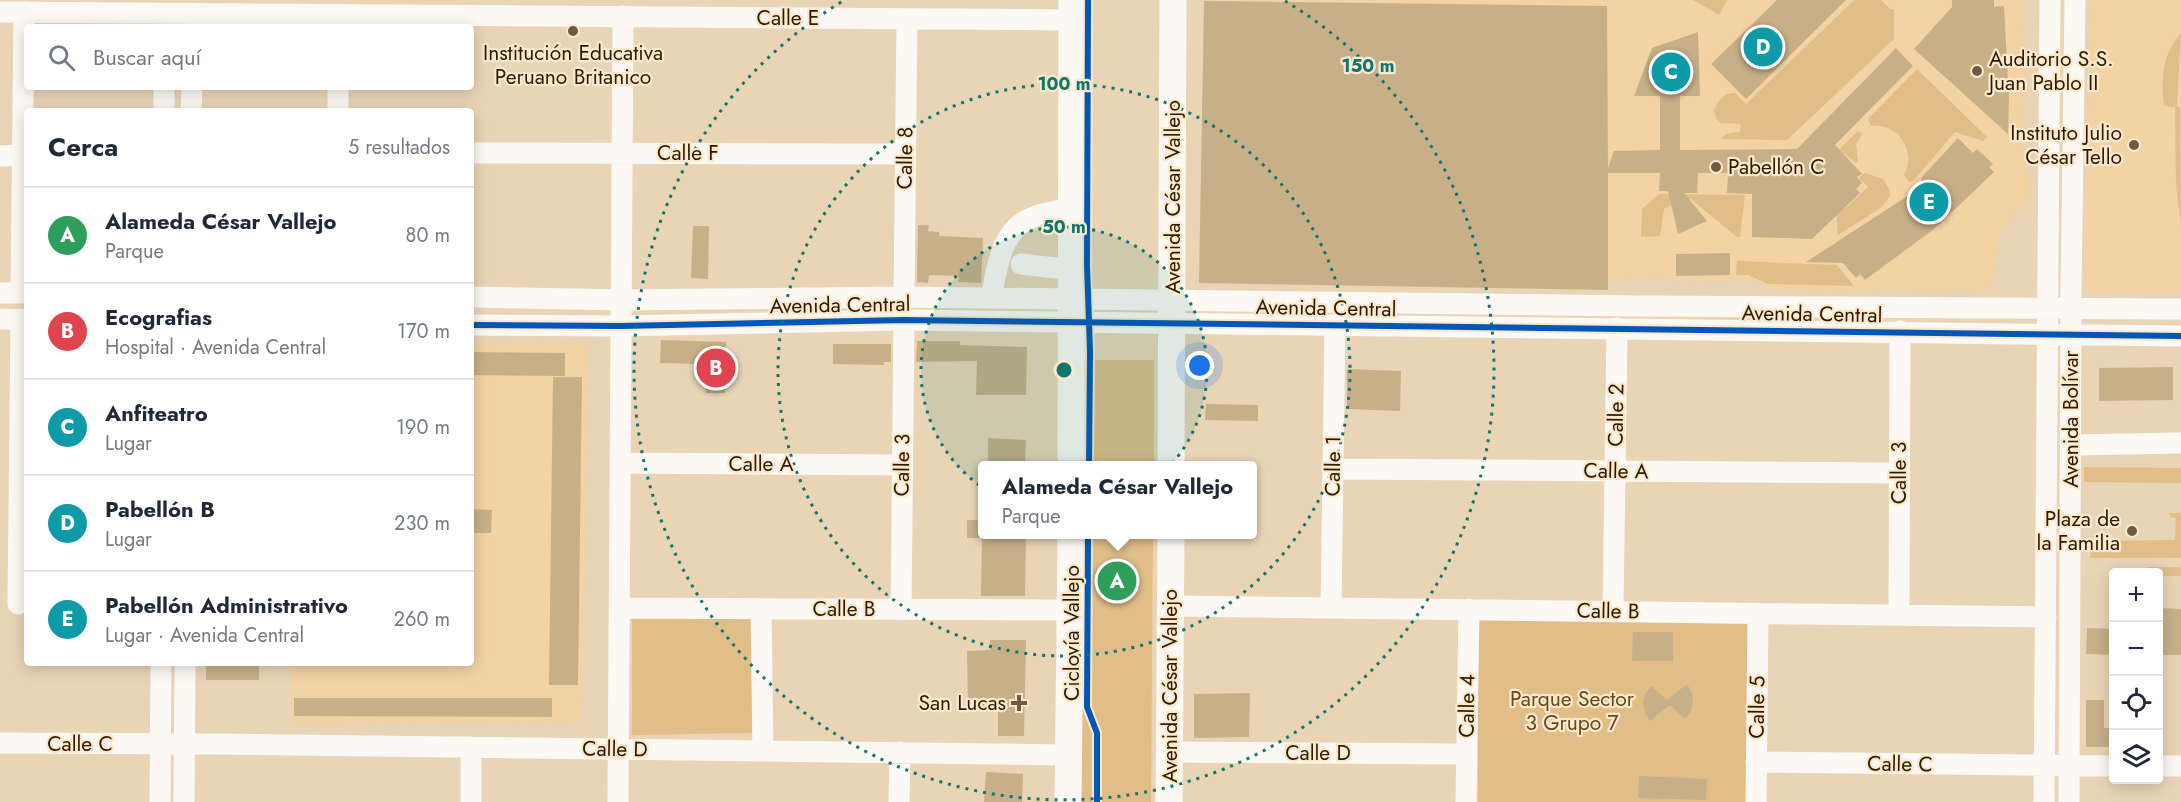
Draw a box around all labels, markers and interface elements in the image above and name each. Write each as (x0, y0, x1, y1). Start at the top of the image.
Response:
street label: Calle E (757, 3, 819, 33)
search box (24, 24, 474, 90)
marker: Institución Educativa Peruano Britanico (566, 24, 580, 38)
pin: D (1744, 24, 1782, 70)
place label: Institución Educativa Peruano Britanico (483, 38, 663, 92)
icon: search (45, 41, 78, 74)
text: Buscar aquí (93, 41, 201, 73)
place label: Auditorio S.S. Juan Pablo II (1986, 44, 2113, 98)
pin: C (1652, 50, 1690, 94)
text: 150 m (1342, 53, 1394, 79)
marker: Auditorio S.S. Juan Pablo II (1970, 64, 1984, 78)
text: 100 m (1037, 71, 1091, 97)
street label: Avenida César Vallejo (1158, 100, 1188, 294)
place label: Instituto Julio César Tello (2010, 118, 2122, 172)
street label: Calle 8 (889, 126, 921, 190)
text: Cerca (48, 128, 118, 166)
text: 5 resultados (348, 133, 450, 162)
street label: Calle F (657, 138, 719, 168)
marker: Instituto Julio César Tello (2127, 138, 2141, 152)
place label: Pabellón C (1728, 152, 1825, 182)
marker: Pabellón C (1709, 160, 1723, 174)
pin: E (1910, 180, 1948, 224)
text: Alameda César Vallejo (105, 205, 337, 237)
text: 50 m (1042, 214, 1086, 240)
text: A (60, 221, 75, 250)
text: 80 m (405, 221, 450, 250)
text: Parque (105, 237, 164, 266)
street label: Avenida Central (769, 289, 911, 321)
street label: Avenida Central (1255, 292, 1397, 324)
street label: Avenida Central (1741, 298, 1883, 330)
text: Ecografias (105, 301, 212, 333)
text: B (61, 317, 74, 346)
text: 170 m (397, 317, 450, 346)
text: Hospital · Avenida Central (105, 333, 326, 362)
pin: B (696, 346, 736, 391)
street label: Avenida Bolívar (2056, 349, 2086, 488)
your location (1185, 351, 1214, 380)
centre of rings (1054, 360, 1074, 380)
street label: Calle 2 (1600, 383, 1632, 447)
text: Anfiteatro (105, 397, 208, 429)
text: C (60, 413, 75, 442)
text: 190 m (396, 413, 450, 442)
text: Lugar (105, 429, 152, 458)
street label: Calle 3 (886, 433, 918, 497)
street label: Calle 1 (1317, 435, 1349, 497)
street label: Calle 3 (1884, 442, 1914, 504)
street label: Calle A (728, 449, 794, 479)
street label: Calle A (1583, 455, 1649, 487)
popup (978, 461, 1257, 539)
text: Alameda César Vallejo (1002, 470, 1233, 502)
text: Pabellón B (105, 493, 215, 525)
text: Parque (1002, 502, 1061, 531)
place label: Plaza de la Familia (2037, 504, 2120, 558)
text: D (60, 509, 75, 538)
text: 230 m (394, 509, 450, 538)
marker: Plaza de la Familia (2125, 524, 2139, 538)
text: Lugar (105, 525, 152, 554)
pin: A (1098, 558, 1136, 604)
street label: Ciclovía Vallejo (1057, 565, 1087, 701)
map controls (2109, 568, 2163, 784)
button: + (2109, 568, 2163, 622)
text: Pabellón Administrativo (105, 589, 348, 621)
street label: Avenida César Vallejo (1155, 589, 1185, 783)
street label: Calle B (813, 594, 875, 624)
street label: Calle B (1576, 595, 1640, 627)
text: E (61, 605, 74, 634)
text: 260 m (394, 605, 450, 634)
text: Lugar · Avenida Central (105, 621, 304, 650)
button: − (2109, 622, 2163, 676)
street label: Calle 4 (1451, 674, 1483, 738)
street label: Calle 5 (1741, 675, 1773, 739)
button: locate (2109, 676, 2163, 730)
park label: Parque Sector 3 Grupo 7 (1510, 684, 1635, 738)
place label: San Lucas (918, 688, 1006, 718)
marker: San Lucas (1010, 694, 1028, 712)
street label: Calle C (47, 729, 113, 759)
button: layers (2109, 730, 2163, 784)
street label: Calle D (582, 733, 648, 765)
street label: Calle D (1285, 738, 1351, 768)
street label: Calle C (1867, 748, 1933, 780)

